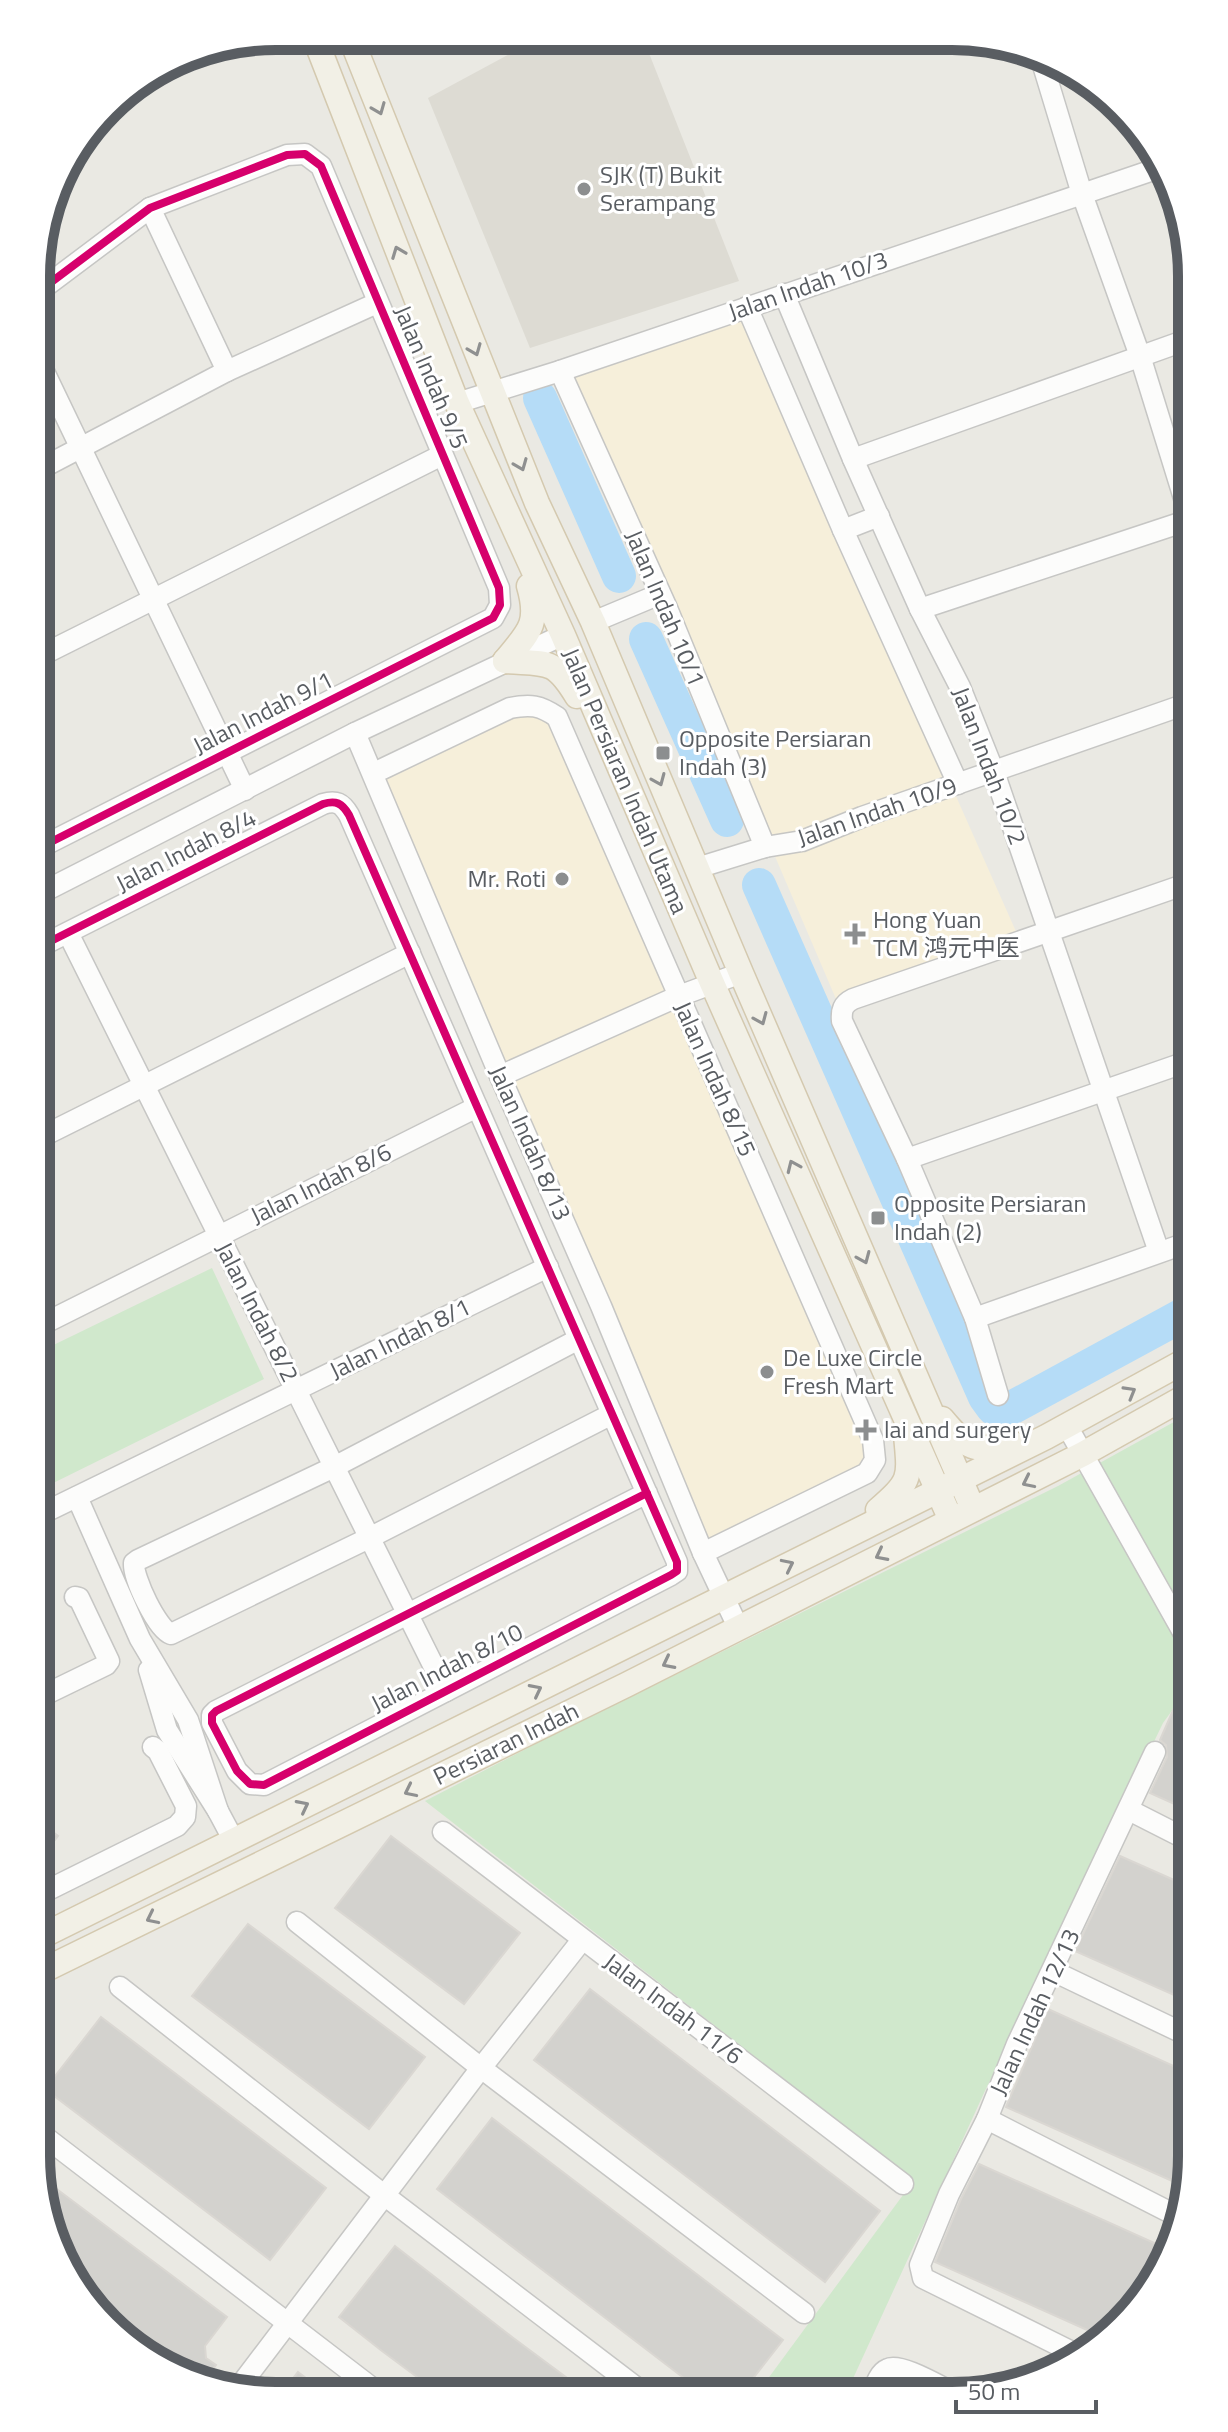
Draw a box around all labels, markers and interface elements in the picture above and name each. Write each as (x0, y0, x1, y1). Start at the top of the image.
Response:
one-way arrow (369, 101, 386, 115)
place label: SJK (T) Bukit Serampang (600, 156, 722, 220)
marker: SJK (T) Bukit Serampang (575, 180, 593, 198)
street label: Jalan Indah 10/3 (723, 241, 892, 329)
one-way arrow (391, 246, 408, 260)
street label: Jalan Indah 9/5 (385, 299, 478, 454)
one-way arrow (466, 342, 482, 356)
one-way arrow (512, 457, 528, 471)
street label: Jalan Indah 10/1 (617, 524, 715, 691)
street label: Jalan Persiaran Indah Utama (554, 642, 698, 919)
street label: Jalan Indah 9/1 (186, 661, 339, 763)
street label: Jalan Indah 10/2 (943, 681, 1037, 850)
place label: Opposite Persiaran Indah (3) (679, 720, 871, 784)
marker: Opposite Persiaran Indah (3) (654, 744, 672, 762)
street label: Jalan Indah 10/9 (792, 767, 961, 855)
one-way arrow (649, 772, 665, 786)
street label: Jalan Indah 8/4 (109, 799, 262, 901)
place label: Mr. Roti (468, 860, 546, 896)
marker: Mr. Roti (553, 870, 571, 888)
place label: Hong Yuan TCM 鸿元中医 (873, 901, 1020, 965)
marker: Hong Yuan TCM 鸿元中医 (844, 923, 866, 945)
street label: Jalan Indah 8/15 (666, 995, 766, 1162)
one-way arrow (751, 1011, 767, 1025)
street label: Jalan Indah 8/13 (481, 1059, 581, 1226)
street label: Jalan Indah 8/6 (244, 1133, 397, 1233)
one-way arrow (786, 1160, 802, 1175)
place label: Opposite Persiaran Indah (2) (894, 1185, 1086, 1249)
marker: Opposite Persiaran Indah (2) (869, 1209, 887, 1227)
street label: Jalan Indah 8/2 (207, 1235, 309, 1388)
one-way arrow (855, 1250, 871, 1264)
street label: Jalan Indah 8/1 (323, 1288, 476, 1388)
place label: De Luxe Circle Fresh Mart (783, 1339, 922, 1403)
marker: De Luxe Circle Fresh Mart (758, 1363, 776, 1381)
one-way arrow (1121, 1386, 1136, 1402)
place label: lai and surgery (884, 1411, 1032, 1447)
marker: lai and surgery (855, 1419, 877, 1441)
one-way arrow (1022, 1472, 1037, 1487)
one-way arrow (875, 1545, 890, 1561)
one-way arrow (779, 1559, 794, 1574)
street label: Jalan Indah 8/10 (364, 1613, 529, 1721)
one-way arrow (662, 1654, 677, 1669)
one-way arrow (527, 1684, 542, 1700)
street label: Persiaran Indah (427, 1692, 584, 1794)
one-way arrow (404, 1781, 419, 1797)
one-way arrow (295, 1800, 310, 1816)
one-way arrow (145, 1908, 160, 1923)
street label: Jalan Indah 12/13 (980, 1922, 1088, 2101)
street label: Jalan Indah 11/6 (596, 1944, 751, 2073)
scale bar (956, 2364, 1096, 2414)
text: 50 m (968, 2373, 1020, 2409)

